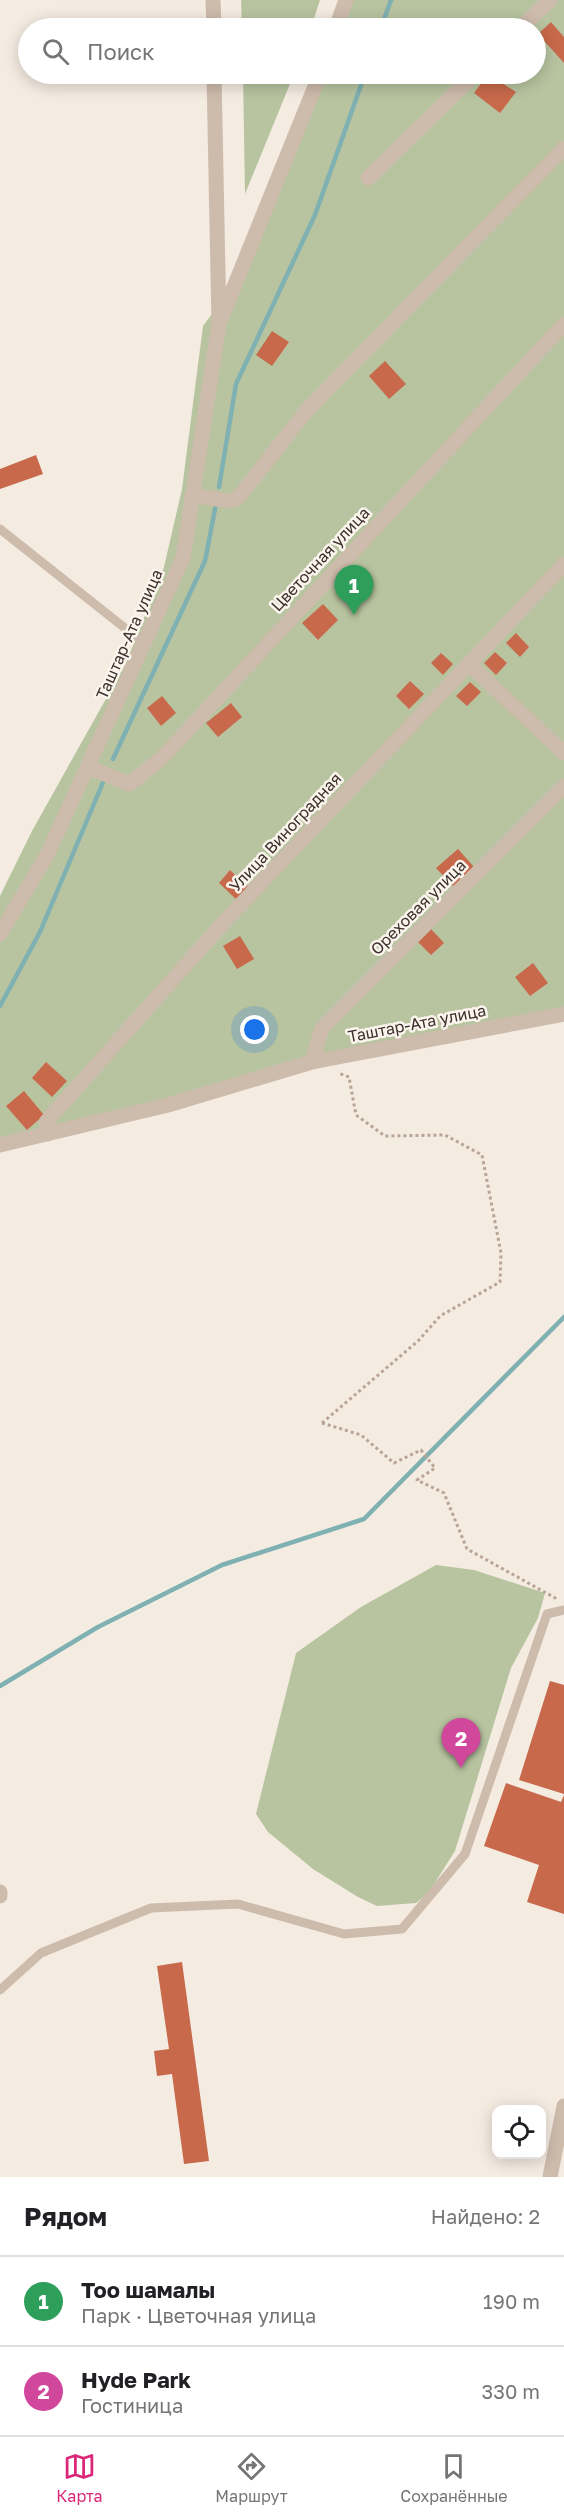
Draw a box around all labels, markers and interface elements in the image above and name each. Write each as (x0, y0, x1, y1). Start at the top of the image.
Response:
search box (18, 18, 546, 84)
icon: search (39, 35, 72, 68)
text: Поиск (87, 38, 155, 65)
street label: Цветочная улица (267, 503, 373, 615)
street label: Таштар-Ата улица (91, 566, 167, 702)
pin: 1 (334, 566, 374, 615)
street label: Улица Виноградная (225, 768, 345, 896)
street label: Ореховая улица (366, 855, 470, 959)
street label: Таштар-Ата улица (346, 1000, 488, 1046)
your location (240, 1015, 269, 1044)
pin: 2 (442, 1718, 480, 1768)
map controls (492, 2105, 546, 2159)
button: locate (492, 2105, 546, 2159)
text: Рядом (24, 2201, 107, 2232)
text: Найдено: 2 (431, 2204, 540, 2228)
text: Тоо шамалы (81, 2276, 215, 2303)
text: 1 (38, 2289, 49, 2313)
text: 190 m (483, 2289, 540, 2313)
text: Парк · Цветочная улица (81, 2303, 316, 2327)
text: Hyde Park (81, 2366, 191, 2393)
text: 2 (37, 2379, 50, 2403)
text: 330 m (482, 2379, 540, 2403)
text: Гостиница (81, 2393, 183, 2417)
tab: Карта (56, 2450, 103, 2506)
tab: Маршрут (215, 2450, 288, 2506)
tab: Сохранённые (400, 2450, 508, 2506)

